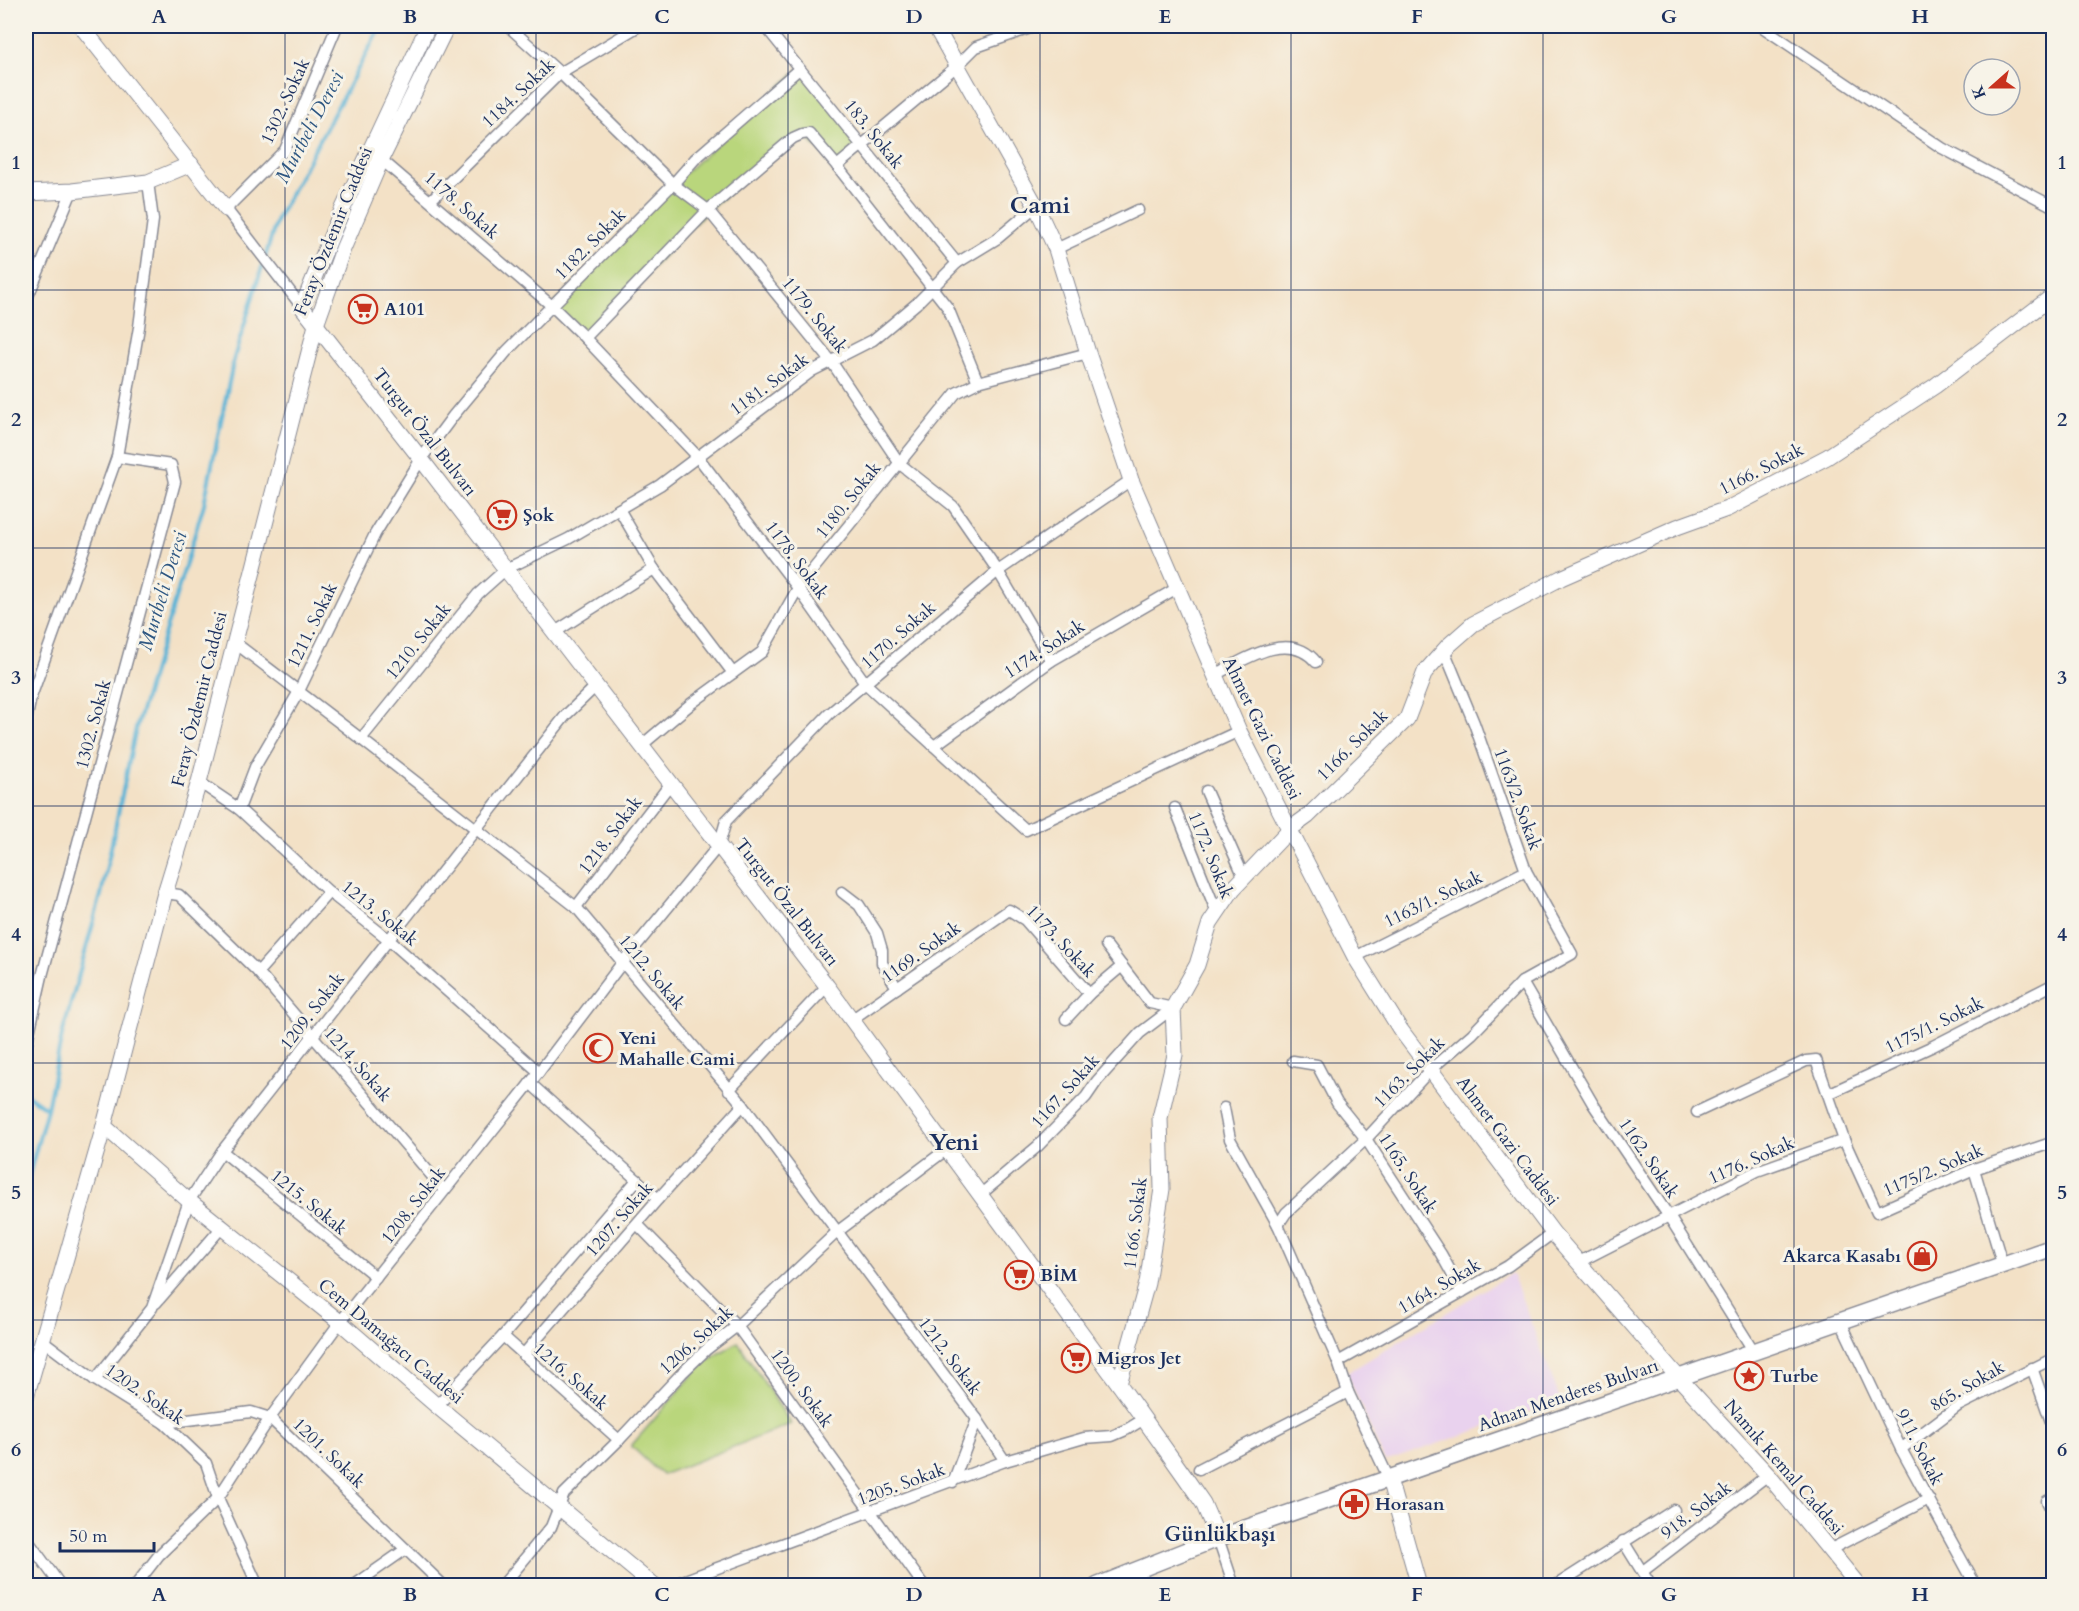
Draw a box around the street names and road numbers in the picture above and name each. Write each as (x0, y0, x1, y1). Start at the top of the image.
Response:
street label: 1184. Sokak (476, 53, 561, 134)
street label: 1302. Sokak (255, 54, 316, 148)
street label: 183. Sokak (838, 94, 910, 175)
street label: Feray Özdemir Caddesi (288, 143, 379, 319)
street label: 1178. Sokak (419, 166, 505, 245)
street label: 1182. Sokak (549, 203, 632, 286)
street label: 1179. Sokak (776, 272, 854, 359)
street label: 1181. Sokak (725, 347, 814, 422)
street label: Turgut Özal Bulvarı (367, 363, 483, 502)
street label: 1166. Sokak (1715, 437, 1808, 501)
street label: 1180. Sokak (810, 456, 887, 544)
street label: 1178. Sokak (759, 516, 835, 605)
street label: 1211. Sokak (281, 578, 344, 672)
street label: 1170. Sokak (855, 596, 942, 675)
street label: 1210. Sokak (380, 597, 457, 685)
street label: Feray Özdemir Caddesi (166, 609, 233, 790)
street label: 1174. Sokak (999, 614, 1090, 685)
street label: Ahmet Gazi Caddesi (1216, 652, 1307, 804)
street label: 1302. Sokak (69, 676, 118, 772)
street label: 1166. Sokak (1311, 704, 1394, 787)
street label: 1163/2. Sokak (1487, 745, 1548, 854)
street label: 1218. Sokak (573, 791, 648, 880)
street label: 1172. Sokak (1182, 808, 1240, 903)
street label: Turgut Özal Bulvarı (729, 833, 845, 972)
street label: 1163/1. Sokak (1380, 865, 1487, 934)
street label: 1213. Sokak (336, 875, 424, 952)
street label: 1173. Sokak (1020, 899, 1101, 984)
street label: 1169. Sokak (876, 916, 966, 989)
street label: 1212. Sokak (612, 929, 691, 1016)
street label: 1209. Sokak (274, 967, 351, 1055)
street label: 1175/1. Sokak (1881, 991, 1988, 1060)
street label: 1214. Sokak (318, 1021, 397, 1108)
street label: 1163. Sokak (1368, 1031, 1451, 1114)
street label: 1167. Sokak (1025, 1048, 1106, 1134)
street label: Ahmet Gazi Caddesi (1451, 1071, 1565, 1211)
street label: 1162. Sokak (1612, 1113, 1685, 1204)
street label: 1165. Sokak (1372, 1128, 1443, 1219)
street label: 1176. Sokak (1704, 1130, 1799, 1191)
street label: 1175/2. Sokak (1879, 1138, 1988, 1203)
street label: 1208. Sokak (375, 1161, 452, 1249)
street label: 1215. Sokak (265, 1164, 353, 1241)
street label: 1166. Sokak (1117, 1175, 1154, 1270)
street label: 1207. Sokak (580, 1176, 659, 1262)
street label: 1164. Sokak (1393, 1252, 1486, 1320)
street label: Cem Damağacı Caddesi (312, 1273, 469, 1410)
street label: 1206. Sokak (654, 1300, 739, 1380)
street label: 1212. Sokak (912, 1312, 988, 1401)
street label: 1216. Sokak (528, 1337, 614, 1416)
street label: 1200. Sokak (764, 1344, 839, 1433)
street label: Adnan Menderes Bulvarı (1475, 1353, 1662, 1438)
street label: 865. Sokak (1925, 1355, 2010, 1418)
street label: 1202. Sokak (100, 1358, 190, 1431)
street label: Namık Kemal Caddesi (1718, 1394, 1849, 1540)
street label: 911. Sokak (1890, 1405, 1950, 1490)
street label: 1201. Sokak (287, 1412, 371, 1495)
street label: 1205. Sokak (854, 1457, 949, 1512)
street label: 918. Sokak (1656, 1475, 1737, 1545)

